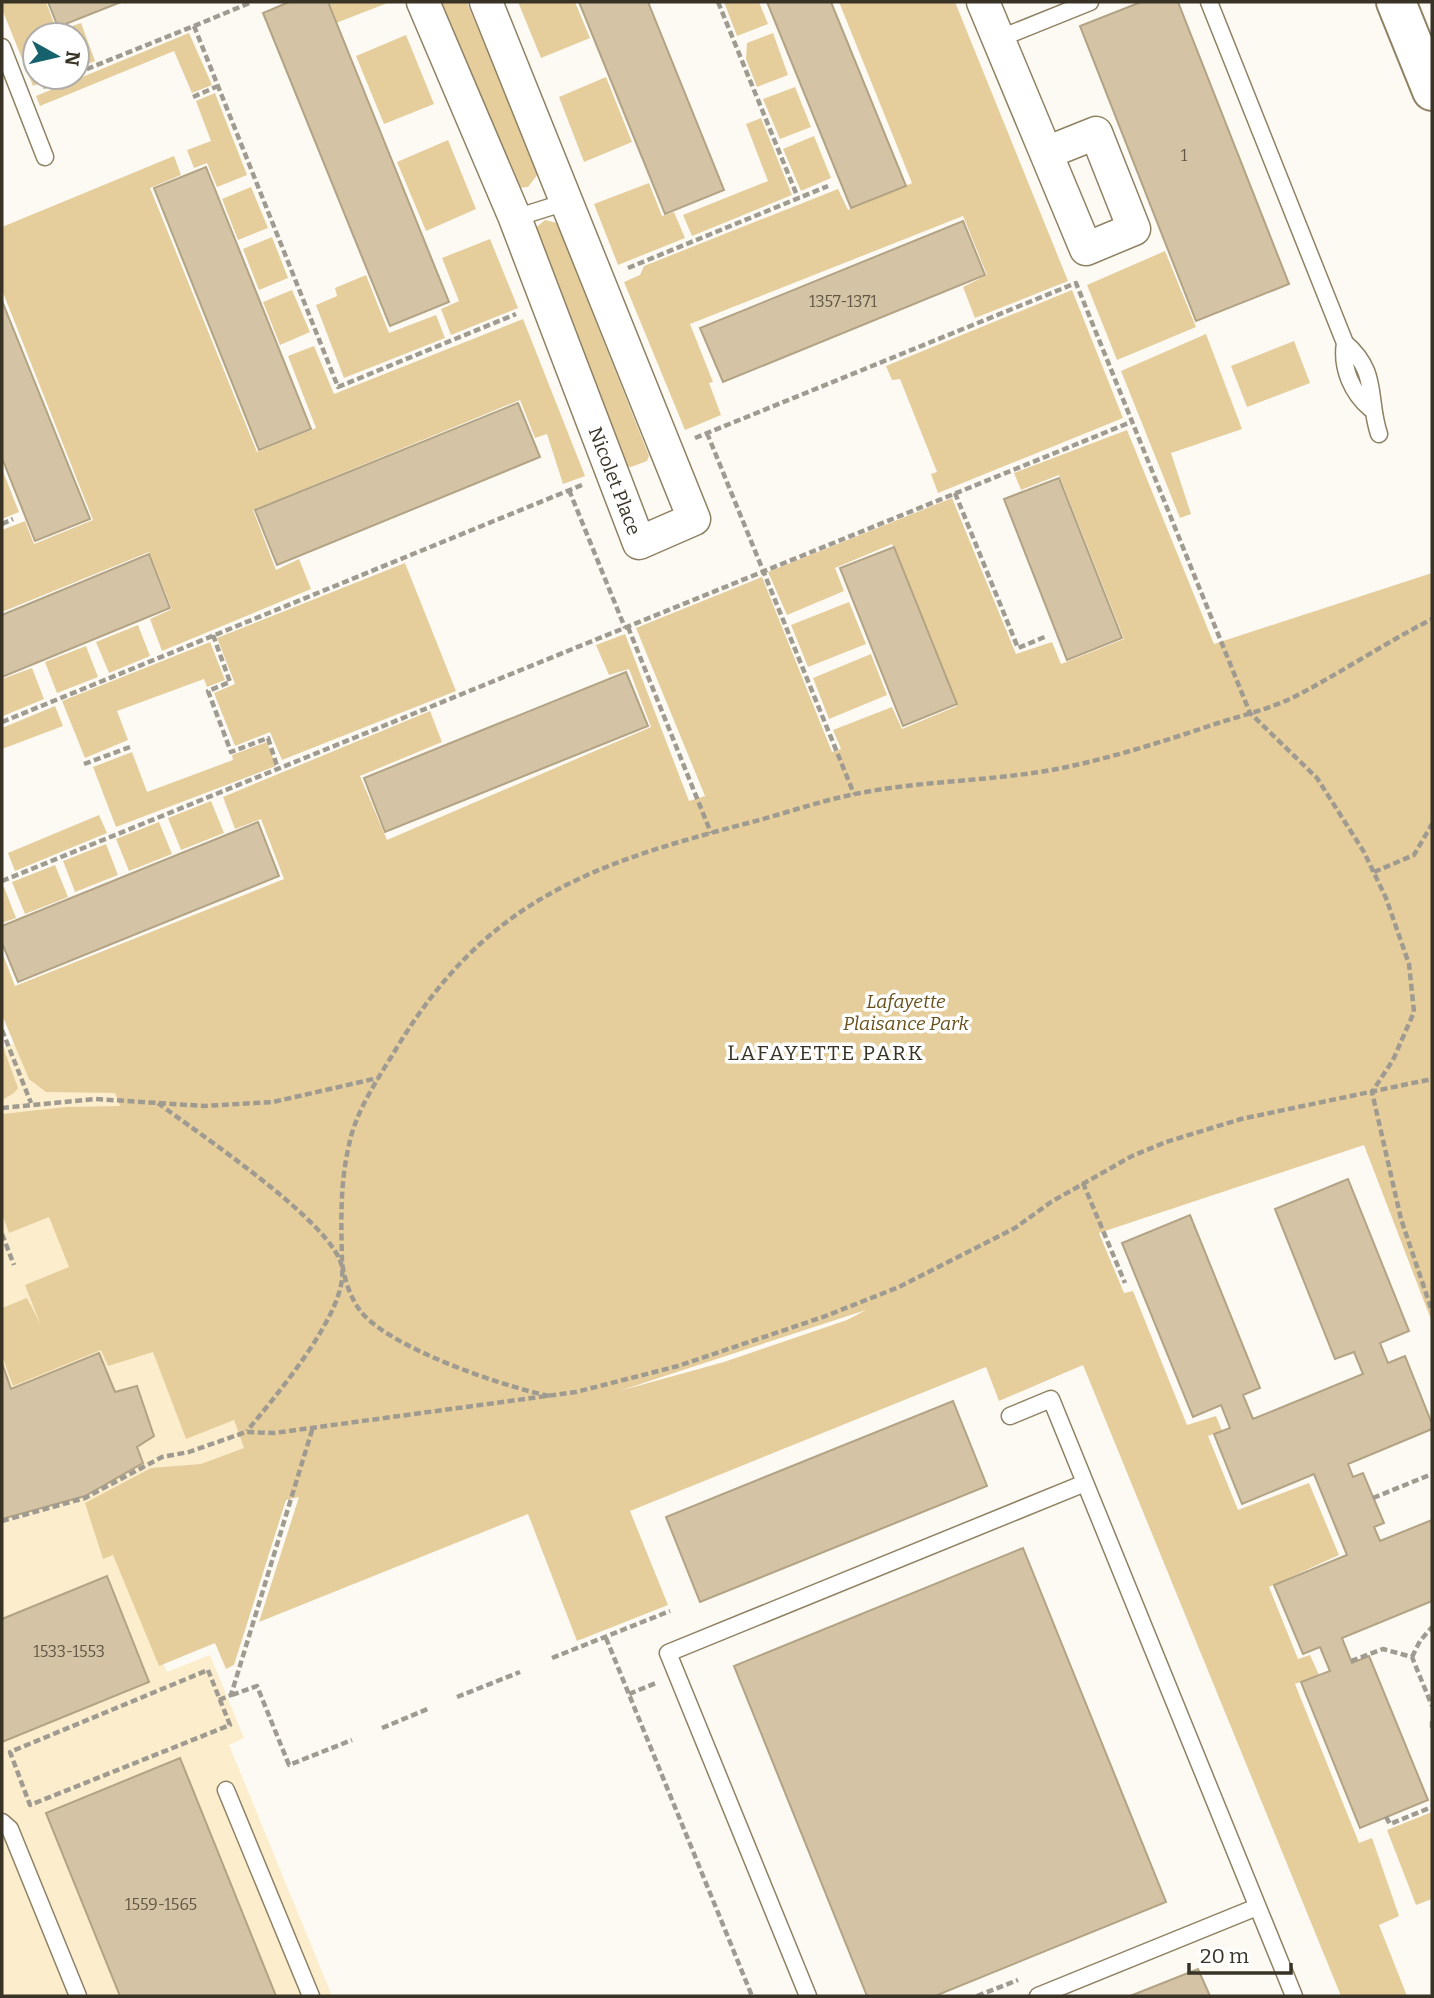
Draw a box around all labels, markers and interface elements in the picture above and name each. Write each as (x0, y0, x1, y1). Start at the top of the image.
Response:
north arrow (21, 21, 91, 91)
text: N (60, 49, 85, 67)
house number: 1 (1181, 146, 1188, 165)
house number: 1357-1371 (809, 292, 878, 311)
street label: Nicolet Place (584, 423, 646, 538)
park label: Lafayette Plaisance Park (843, 990, 970, 1035)
district label: LAFAYETTE PARK (727, 1040, 925, 1066)
house number: 1533-1553 (33, 1642, 105, 1661)
house number: 1559-1565 (125, 1895, 197, 1914)
scale bar (1189, 1932, 1290, 1976)
text: 20 m (1200, 1943, 1249, 1969)

